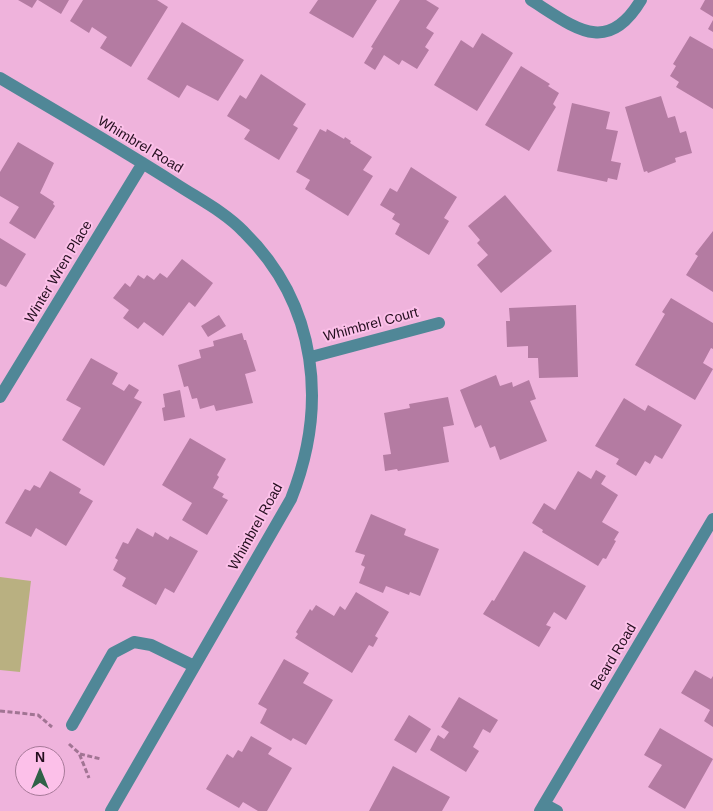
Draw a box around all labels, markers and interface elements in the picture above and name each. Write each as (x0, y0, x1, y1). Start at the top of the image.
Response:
street label: Whimbrel Road (94, 113, 186, 177)
street label: Winter Wren Place (22, 218, 96, 326)
street label: Whimbrel Court (322, 304, 420, 346)
street label: Whimbrel Road (225, 481, 287, 573)
street label: Beard Road (588, 621, 640, 693)
north arrow (15, 746, 65, 796)
text: N (35, 749, 45, 765)

